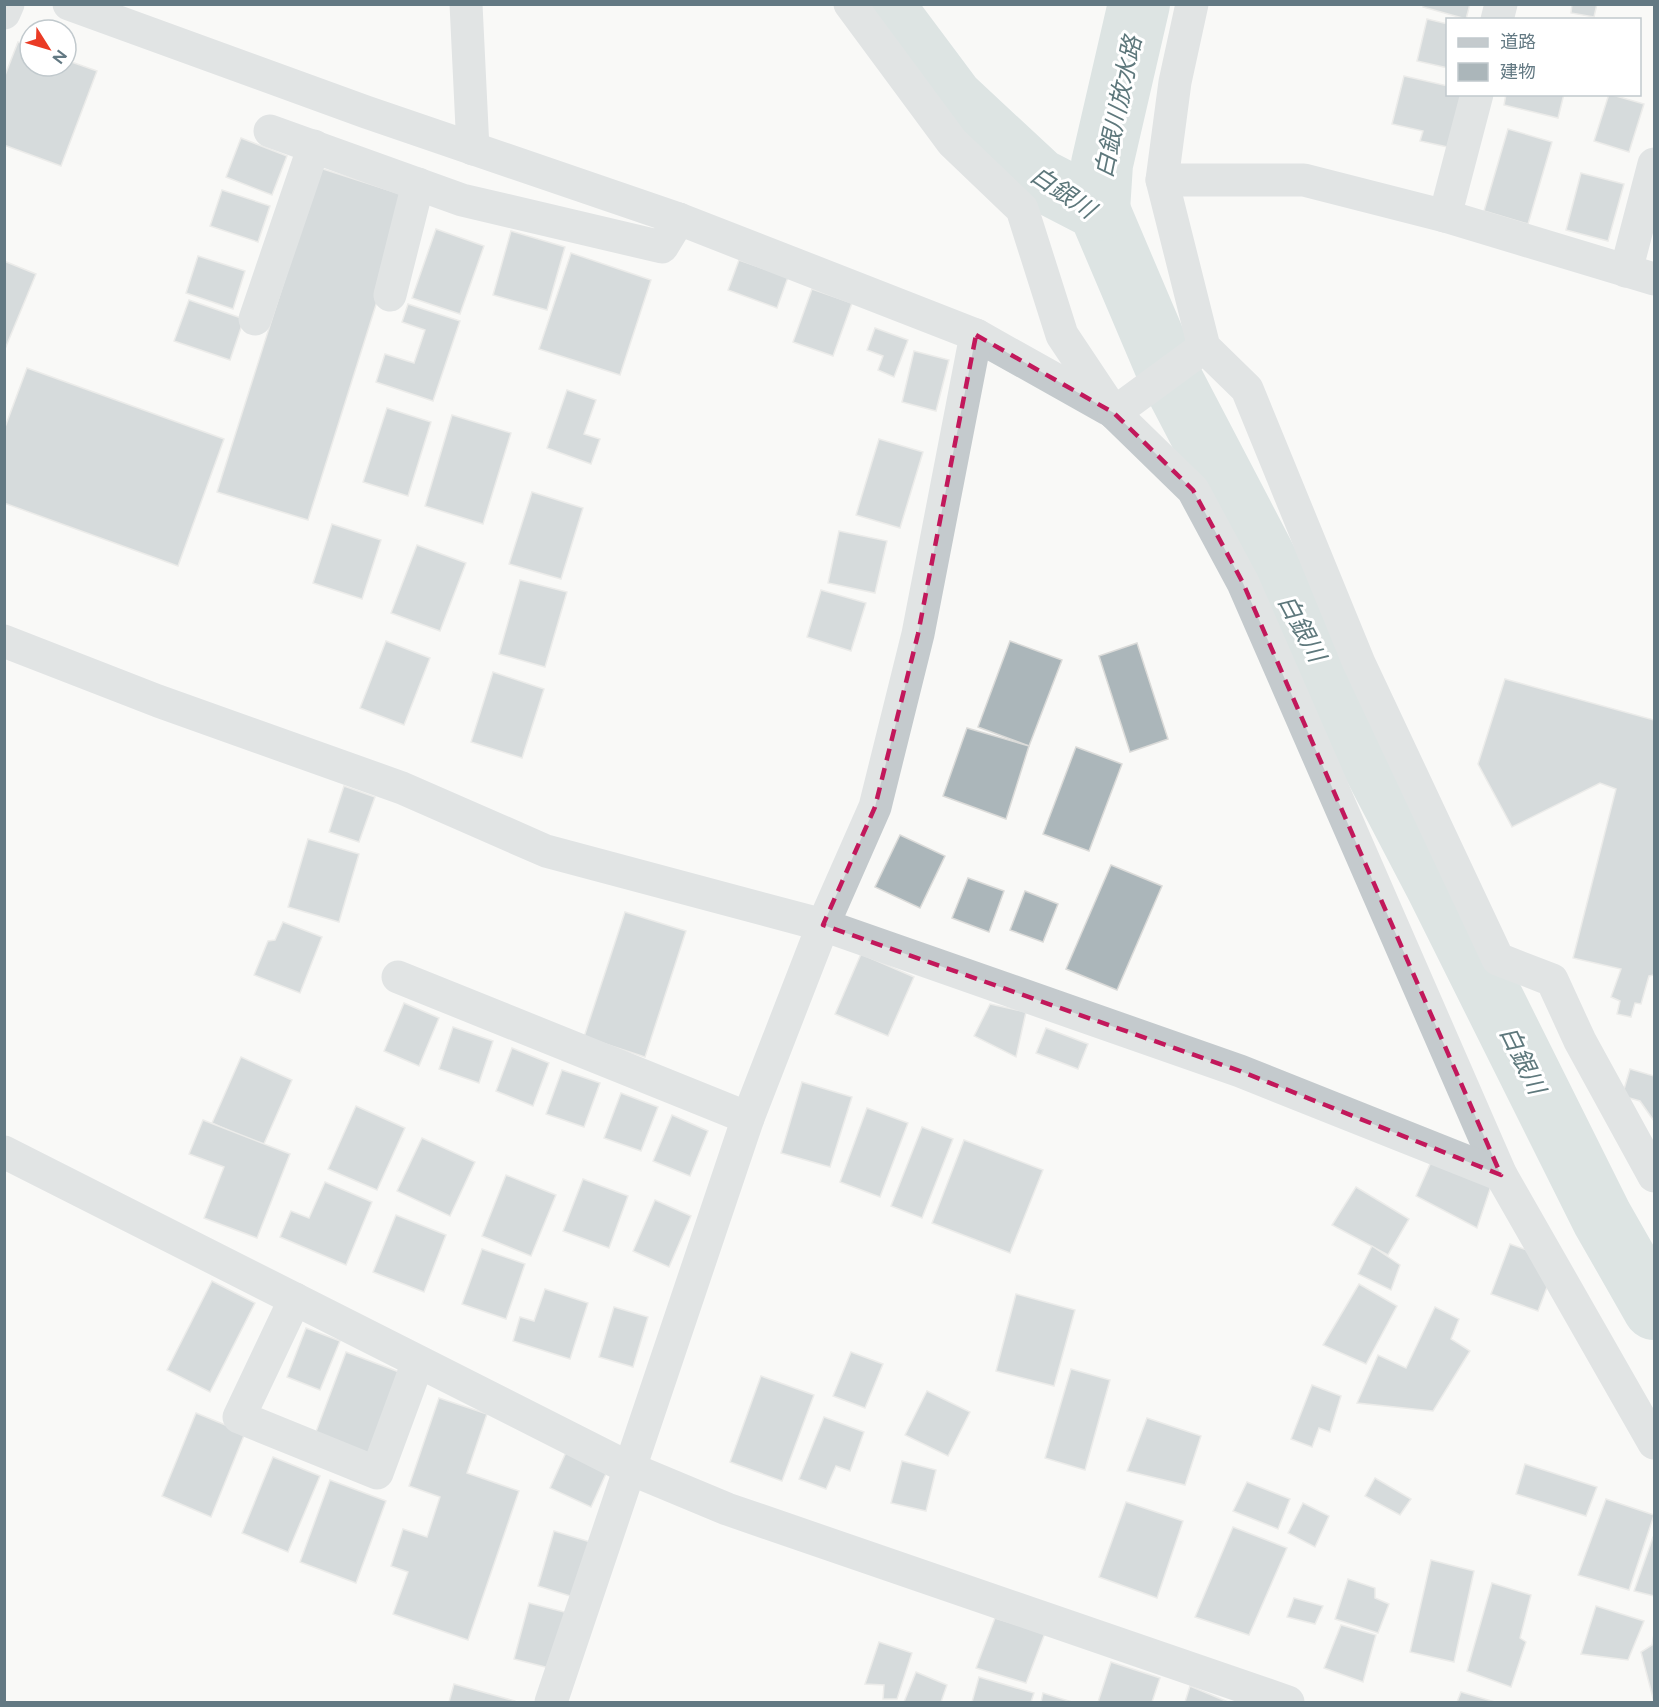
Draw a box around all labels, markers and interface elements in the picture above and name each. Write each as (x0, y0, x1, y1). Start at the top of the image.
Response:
north arrow (18, 18, 78, 78)
legend (1446, 18, 1641, 96)
text: 道路 (1500, 31, 1536, 53)
water label: 白銀川放水路 (1089, 32, 1148, 180)
text: N (48, 46, 71, 67)
text: 建物 (1500, 61, 1536, 83)
water label: 白銀川 (1025, 160, 1103, 226)
water label: 白銀川 (1272, 589, 1333, 669)
water label: 白銀川 (1494, 1021, 1553, 1101)

